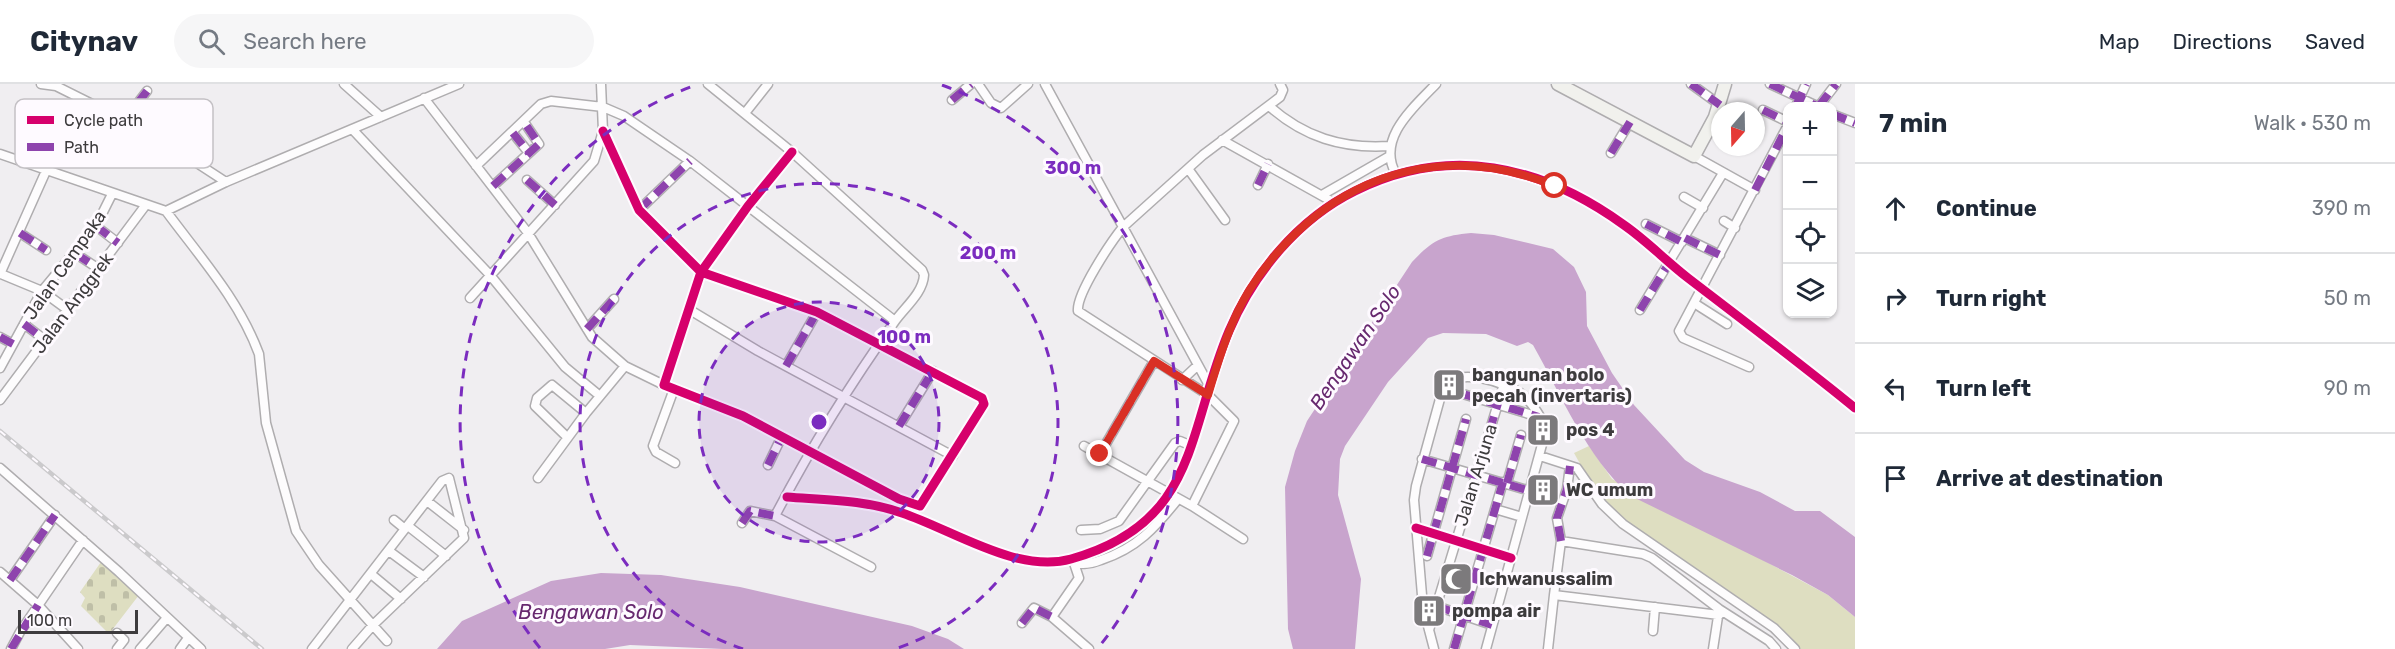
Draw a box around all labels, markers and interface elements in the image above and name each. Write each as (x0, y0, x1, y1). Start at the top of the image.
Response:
search box (174, 14, 594, 68)
text: Citynav (30, 25, 138, 58)
icon: search (195, 25, 228, 58)
text: Search here (243, 28, 367, 55)
text: Map (2099, 29, 2140, 54)
text: Directions (2173, 29, 2272, 54)
text: Saved (2305, 29, 2365, 54)
legend (15, 99, 213, 168)
north arrow (1711, 102, 1765, 156)
map controls (1783, 102, 1837, 318)
button: + (1783, 102, 1837, 156)
text: 7 min (1879, 108, 1947, 139)
text: Cycle path (64, 111, 143, 130)
text: Walk · 530 m (2254, 111, 2371, 135)
text: Path (64, 138, 99, 157)
button: − (1783, 156, 1837, 210)
text: 300 m (1045, 157, 1101, 179)
route start (1541, 172, 1567, 198)
icon: ahead (1879, 192, 1912, 225)
text: Continue (1936, 195, 2037, 222)
text: 390 m (2312, 196, 2371, 220)
street label: Jalan Cempaka (19, 206, 111, 324)
button: locate (1783, 210, 1837, 264)
text: 200 m (960, 242, 1016, 264)
street label: Jalan Anggrek (28, 248, 119, 358)
button: layers (1783, 264, 1837, 318)
water label: Bengawan Solo (1304, 280, 1406, 414)
icon: right (1879, 282, 1912, 315)
text: Turn right (1936, 285, 2046, 312)
text: 50 m (2324, 286, 2371, 310)
text: 100 m (877, 326, 931, 348)
place label: bangunan bolo pecah (invertaris) (1472, 364, 1632, 407)
building icon: bangunan bolo pecah (invertaris) (1431, 367, 1467, 403)
icon: left (1879, 372, 1912, 405)
text: Turn left (1936, 375, 2031, 402)
text: 90 m (2324, 376, 2371, 400)
centre of rings (809, 412, 829, 432)
building icon: pos 4 (1525, 412, 1561, 448)
place label: pos 4 (1566, 419, 1614, 441)
street label: Jalan Arjuna (1450, 421, 1502, 529)
route end (1086, 440, 1112, 466)
icon: arrive (1879, 462, 1912, 495)
text: Arrive at destination (1936, 465, 2163, 492)
building icon: WC umum (1525, 472, 1561, 508)
place label: WC umum (1566, 479, 1653, 501)
mosque icon: Ichwanussalim (1438, 561, 1474, 597)
place label: Ichwanussalim (1479, 568, 1613, 590)
building icon: pompa air (1411, 593, 1447, 629)
water label: Bengawan Solo (518, 600, 664, 624)
place label: pompa air (1452, 600, 1541, 622)
scale bar (18, 607, 138, 634)
text: 100 m (27, 611, 72, 630)

